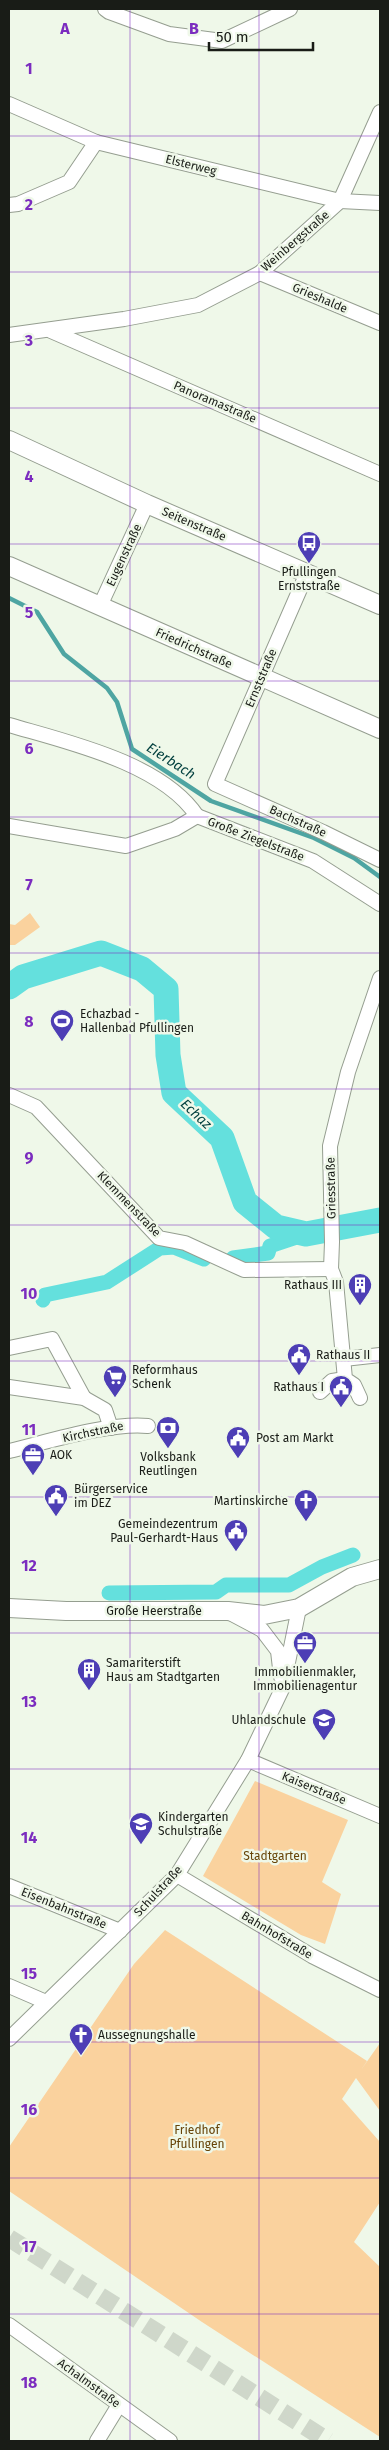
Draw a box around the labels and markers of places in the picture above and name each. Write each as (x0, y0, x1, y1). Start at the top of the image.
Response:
bus stop icon: Pfullingen Ernststraße (296, 530, 322, 564)
place label: Pfullingen Ernststraße (278, 565, 340, 593)
place label: Echazbad - Hallenbad Pfullingen (80, 1007, 194, 1035)
sports icon: Echazbad - Hallenbad Pfullingen (49, 1008, 75, 1042)
building icon: Rathaus III (347, 1272, 373, 1306)
place label: Rathaus III (284, 1278, 342, 1292)
public building icon: Rathaus II (286, 1342, 312, 1376)
place label: Rathaus II (316, 1348, 370, 1362)
place label: Reformhaus Schenk (132, 1363, 198, 1391)
supermarket icon: Reformhaus Schenk (102, 1364, 128, 1398)
public building icon: Rathaus I (328, 1374, 354, 1408)
place label: Rathaus I (273, 1380, 324, 1394)
bank icon: Volksbank Reutlingen (155, 1415, 181, 1449)
public building icon: Post am Markt (225, 1425, 251, 1459)
place label: Post am Markt (256, 1431, 334, 1445)
office icon: AOK (20, 1442, 46, 1476)
place label: AOK (50, 1448, 73, 1462)
place label: Volksbank Reutlingen (139, 1450, 197, 1478)
place label: Bürgerservice im DEZ (74, 1482, 148, 1510)
public building icon: Bürgerservice im DEZ (43, 1483, 69, 1517)
church icon: Martinskirche (293, 1488, 319, 1522)
place label: Martinskirche (214, 1494, 288, 1508)
place label: Gemeindezentrum Paul-Gerhardt-Haus (110, 1517, 218, 1545)
public building icon: Gemeindezentrum Paul-Gerhardt-Haus (223, 1518, 249, 1552)
office icon: Immobilienmakler, Immobilienagentur (292, 1630, 318, 1664)
place label: Samariterstift Haus am Stadtgarten (106, 1656, 220, 1684)
building icon: Samariterstift Haus am Stadtgarten (76, 1657, 102, 1691)
place label: Immobilienmakler, Immobilienagentur (253, 1665, 357, 1693)
school or university icon: Uhlandschule (311, 1707, 337, 1741)
place label: Uhlandschule (231, 1713, 306, 1727)
place label: Kindergarten Schulstraße (158, 1810, 229, 1838)
school or university icon: Kindergarten Schulstraße (128, 1811, 154, 1845)
church icon: Aussegnungshalle (68, 2022, 94, 2056)
place label: Aussegnungshalle (98, 2028, 196, 2042)

